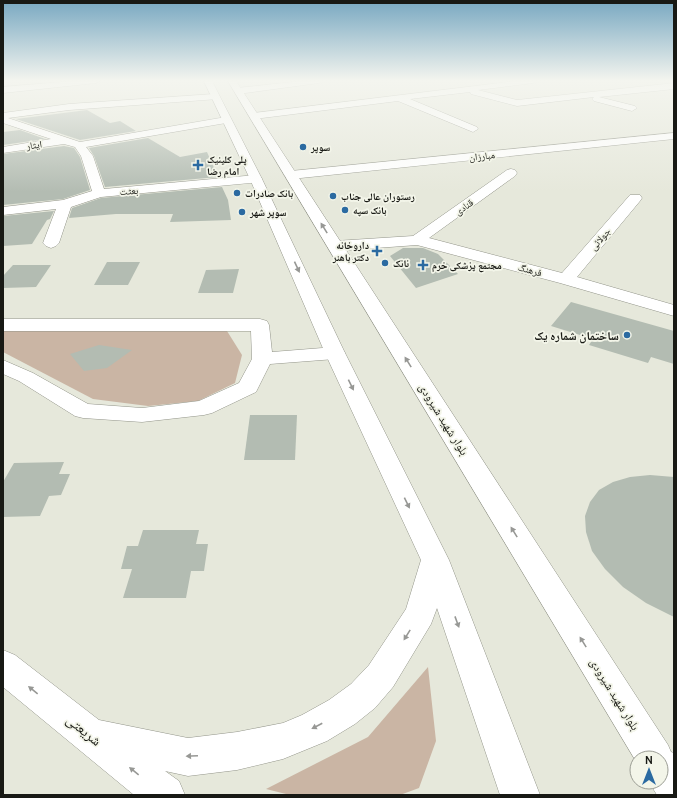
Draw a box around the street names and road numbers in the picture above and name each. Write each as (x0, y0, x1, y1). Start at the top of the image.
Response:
street label: ایثار (24, 137, 43, 153)
street label: مبارزان (468, 148, 496, 164)
street label: بعثت (119, 184, 139, 198)
street label: قنادی (452, 196, 476, 218)
street label: جولائی (587, 225, 614, 253)
street label: فرهنگ (517, 261, 543, 279)
street label: بلوار شهید شیرودی (416, 380, 472, 458)
street label: بلوار شهید شیرودی (587, 655, 643, 733)
street label: شریعتی (63, 710, 105, 750)

